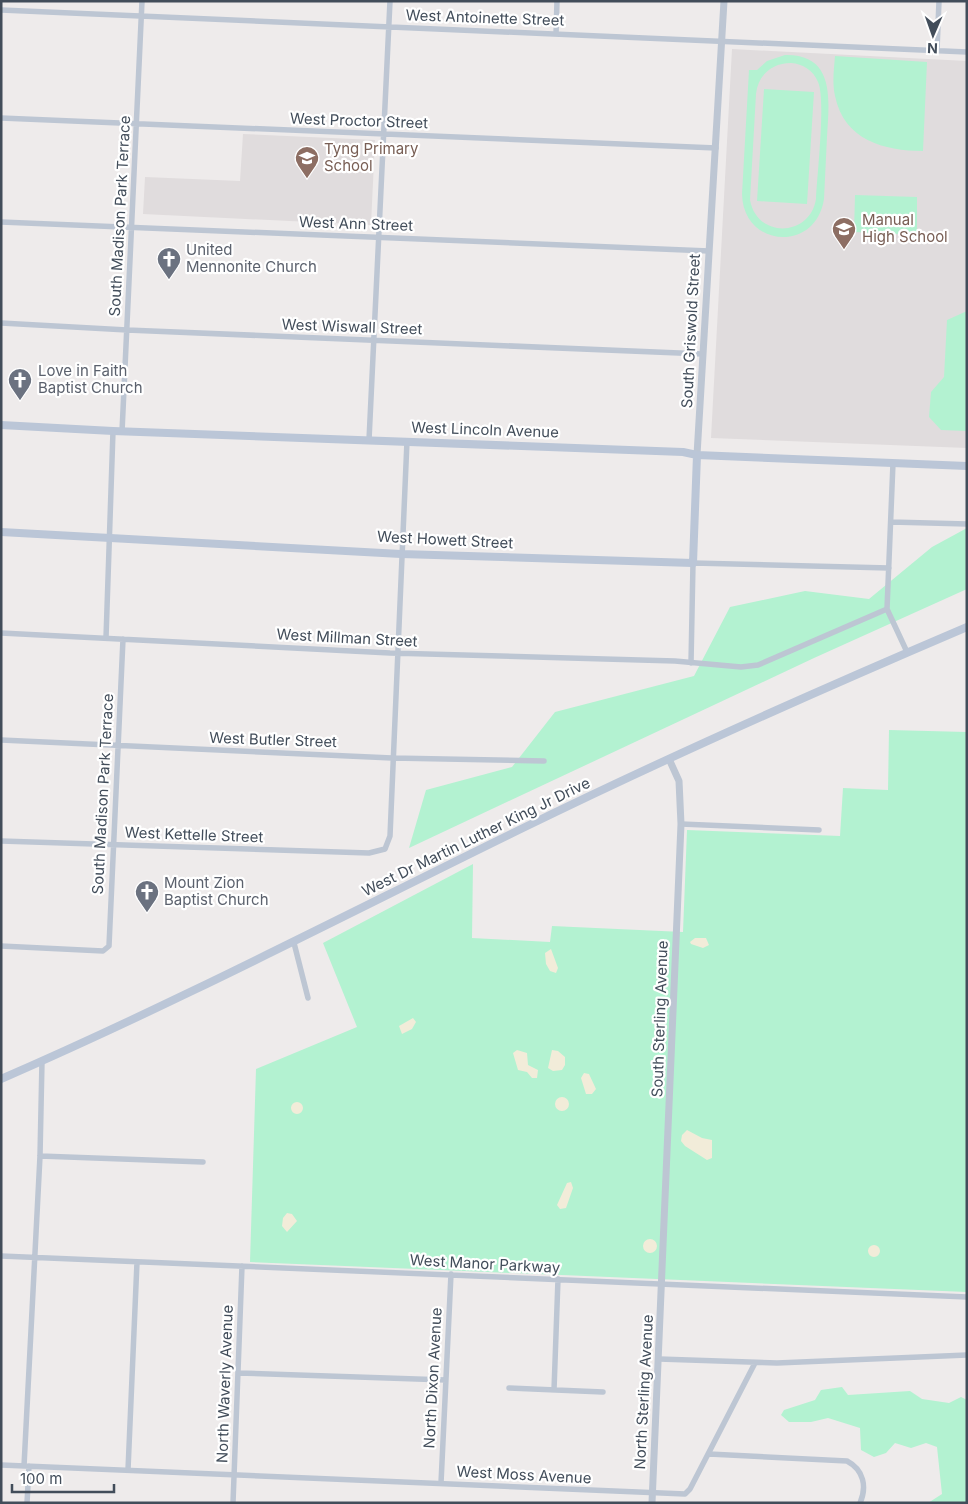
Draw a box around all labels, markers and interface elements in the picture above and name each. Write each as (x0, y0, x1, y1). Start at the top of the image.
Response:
street label: West Antoinette Street (405, 5, 565, 30)
north arrow (908, 10, 958, 60)
text: N (927, 40, 938, 57)
street label: West Proctor Street (290, 109, 429, 132)
street label: South Madison Park Terrace (105, 115, 134, 317)
place label: Tyng Primary School (324, 139, 419, 175)
school or university icon: Tyng Primary School (294, 145, 320, 179)
place label: Manual High School (862, 210, 948, 246)
street label: West Ann Street (299, 212, 414, 235)
school or university icon: Manual High School (831, 216, 857, 250)
place label: United Mennonite Church (186, 240, 317, 276)
church icon: United Mennonite Church (156, 246, 182, 280)
street label: South Griswold Street (677, 253, 704, 409)
street label: West Wiswall Street (281, 315, 423, 338)
place label: Love in Faith Baptist Church (38, 361, 143, 397)
church icon: Love in Faith Baptist Church (7, 367, 33, 401)
street label: West Lincoln Avenue (411, 417, 559, 442)
street label: West Howett Street (376, 526, 514, 553)
street label: West Millman Street (276, 624, 418, 651)
street label: South Madison Park Terrace (88, 693, 117, 895)
street label: West Butler Street (209, 728, 337, 751)
street label: West Dr Martin Luther King Jr Drive (359, 773, 593, 900)
street label: West Kettelle Street (124, 823, 264, 846)
place label: Mount Zion Baptist Church (164, 873, 269, 909)
church icon: Mount Zion Baptist Church (134, 879, 160, 913)
street label: South Sterling Avenue (647, 940, 672, 1098)
street label: West Manor Parkway (409, 1250, 561, 1277)
street label: North Waverly Avenue (212, 1305, 237, 1463)
street label: North Dixon Avenue (419, 1307, 446, 1449)
street label: North Sterling Avenue (630, 1314, 657, 1470)
street label: West Moss Avenue (456, 1461, 592, 1488)
scale bar (12, 1462, 115, 1494)
text: 100 m (20, 1469, 62, 1488)

